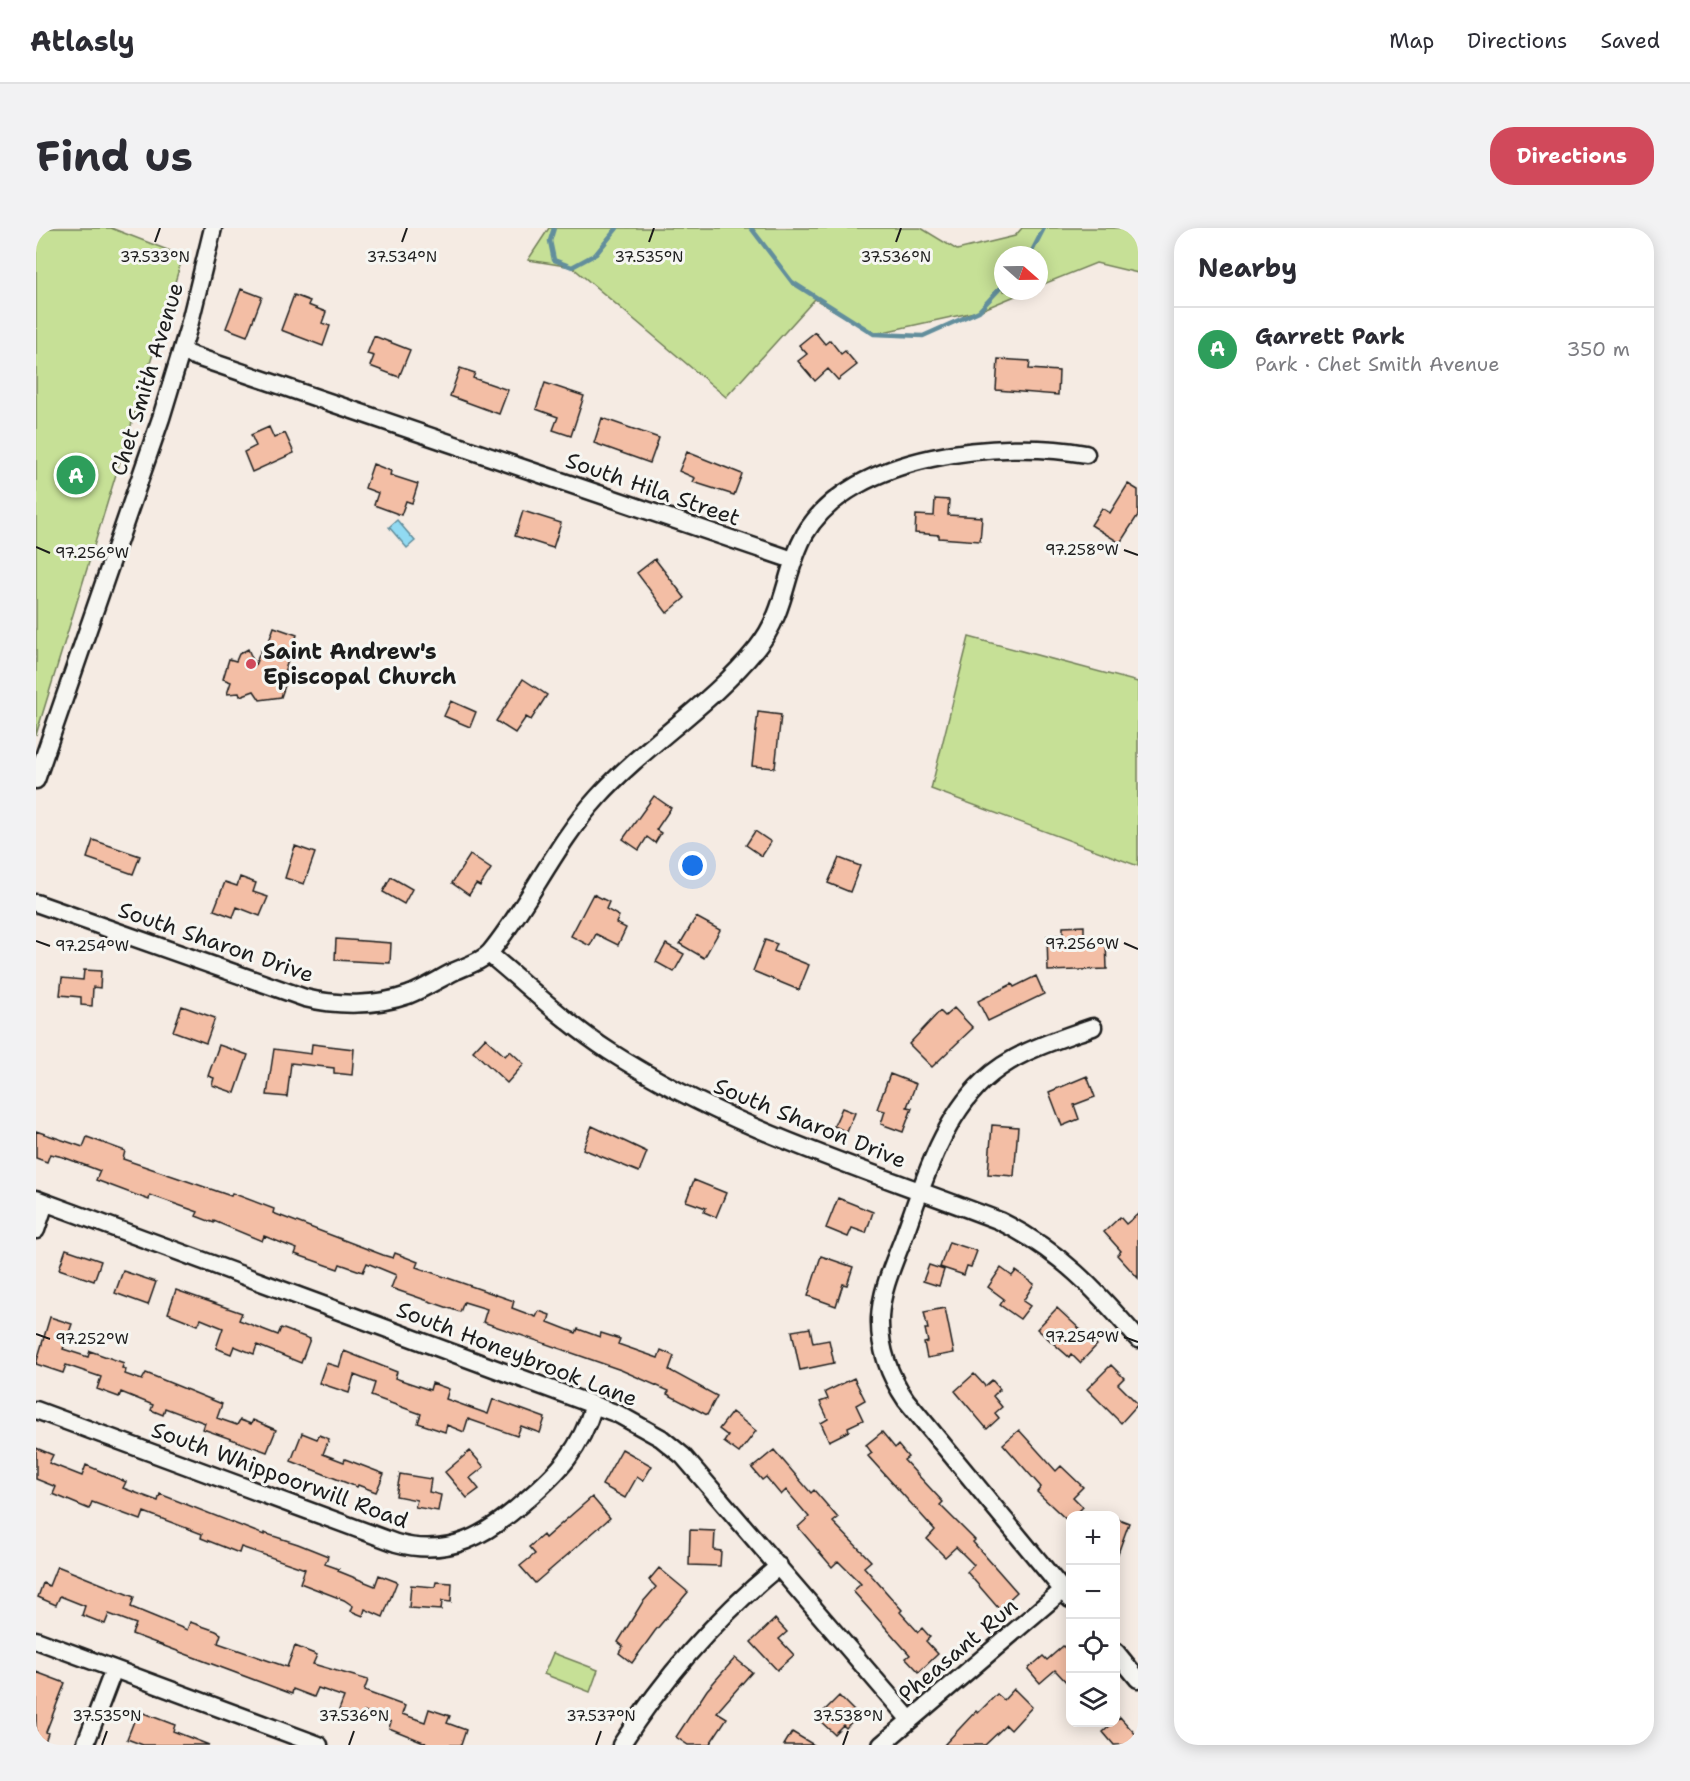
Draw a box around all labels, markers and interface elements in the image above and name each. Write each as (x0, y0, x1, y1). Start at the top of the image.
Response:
text: Atlasly (30, 22, 135, 60)
text: Map (1389, 27, 1434, 55)
text: Directions (1467, 27, 1567, 55)
text: Saved (1600, 27, 1660, 55)
button: Directions (1490, 127, 1654, 185)
text: Find us (36, 128, 193, 184)
north arrow (994, 246, 1048, 300)
text: 37.533°N (120, 247, 190, 267)
text: 37.534°N (367, 247, 437, 267)
text: 37.535°N (614, 247, 684, 267)
text: 37.536°N (861, 247, 931, 267)
text: Nearby (1198, 250, 1297, 285)
street label: Chet Smith Avenue (104, 279, 190, 479)
text: Garrett Park (1255, 322, 1405, 351)
text: A (1210, 336, 1225, 362)
text: 350 m (1566, 336, 1630, 362)
text: Park · Chet Smith Avenue (1255, 351, 1500, 377)
street label: South Hila Street (562, 446, 744, 532)
pin: A (56, 452, 96, 498)
text: 97.258°W (1045, 540, 1119, 560)
text: 97.256°W (55, 543, 129, 563)
place label: Saint Andrew's Episcopal Church (263, 637, 457, 691)
marker: Saint Andrew's Episcopal Church (244, 657, 258, 671)
your location (678, 851, 707, 880)
street label: South Sharon Drive (114, 895, 318, 989)
text: 97.256°W (1045, 934, 1119, 954)
text: 97.254°W (55, 936, 129, 956)
street label: South Sharon Drive (710, 1071, 910, 1175)
street label: South Honeybrook Lane (392, 1295, 642, 1413)
text: 97.254°W (1045, 1327, 1119, 1347)
text: 97.252°W (55, 1329, 129, 1349)
street label: South Whippoorwill Road (148, 1415, 412, 1535)
map controls (1066, 1511, 1120, 1727)
button: + (1066, 1511, 1120, 1565)
button: − (1066, 1565, 1120, 1619)
street label: Pheasant Run (892, 1592, 1024, 1708)
button: locate (1066, 1619, 1120, 1673)
button: layers (1066, 1673, 1120, 1727)
text: 37.535°N (72, 1706, 142, 1726)
text: 37.536°N (319, 1706, 389, 1726)
text: 37.537°N (566, 1706, 636, 1726)
text: 37.538°N (813, 1706, 883, 1726)

